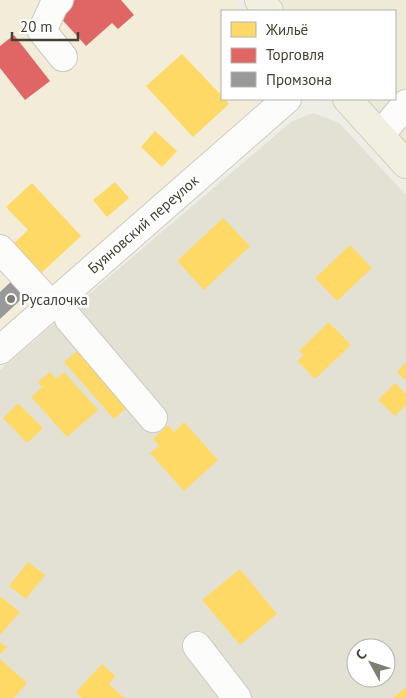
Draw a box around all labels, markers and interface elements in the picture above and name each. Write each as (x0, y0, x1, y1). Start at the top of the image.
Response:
scale bar (12, 10, 79, 42)
legend (221, 10, 396, 100)
text: 20 m (20, 17, 53, 36)
text: Жильё (265, 20, 308, 39)
text: Торговля (266, 45, 324, 64)
text: Промзона (266, 70, 332, 89)
street label: Буяновский переулок (84, 170, 203, 277)
place label: Русалочка (21, 290, 88, 309)
marker: Русалочка (5, 293, 17, 305)
north arrow (346, 638, 396, 688)
text: С (352, 646, 371, 663)

